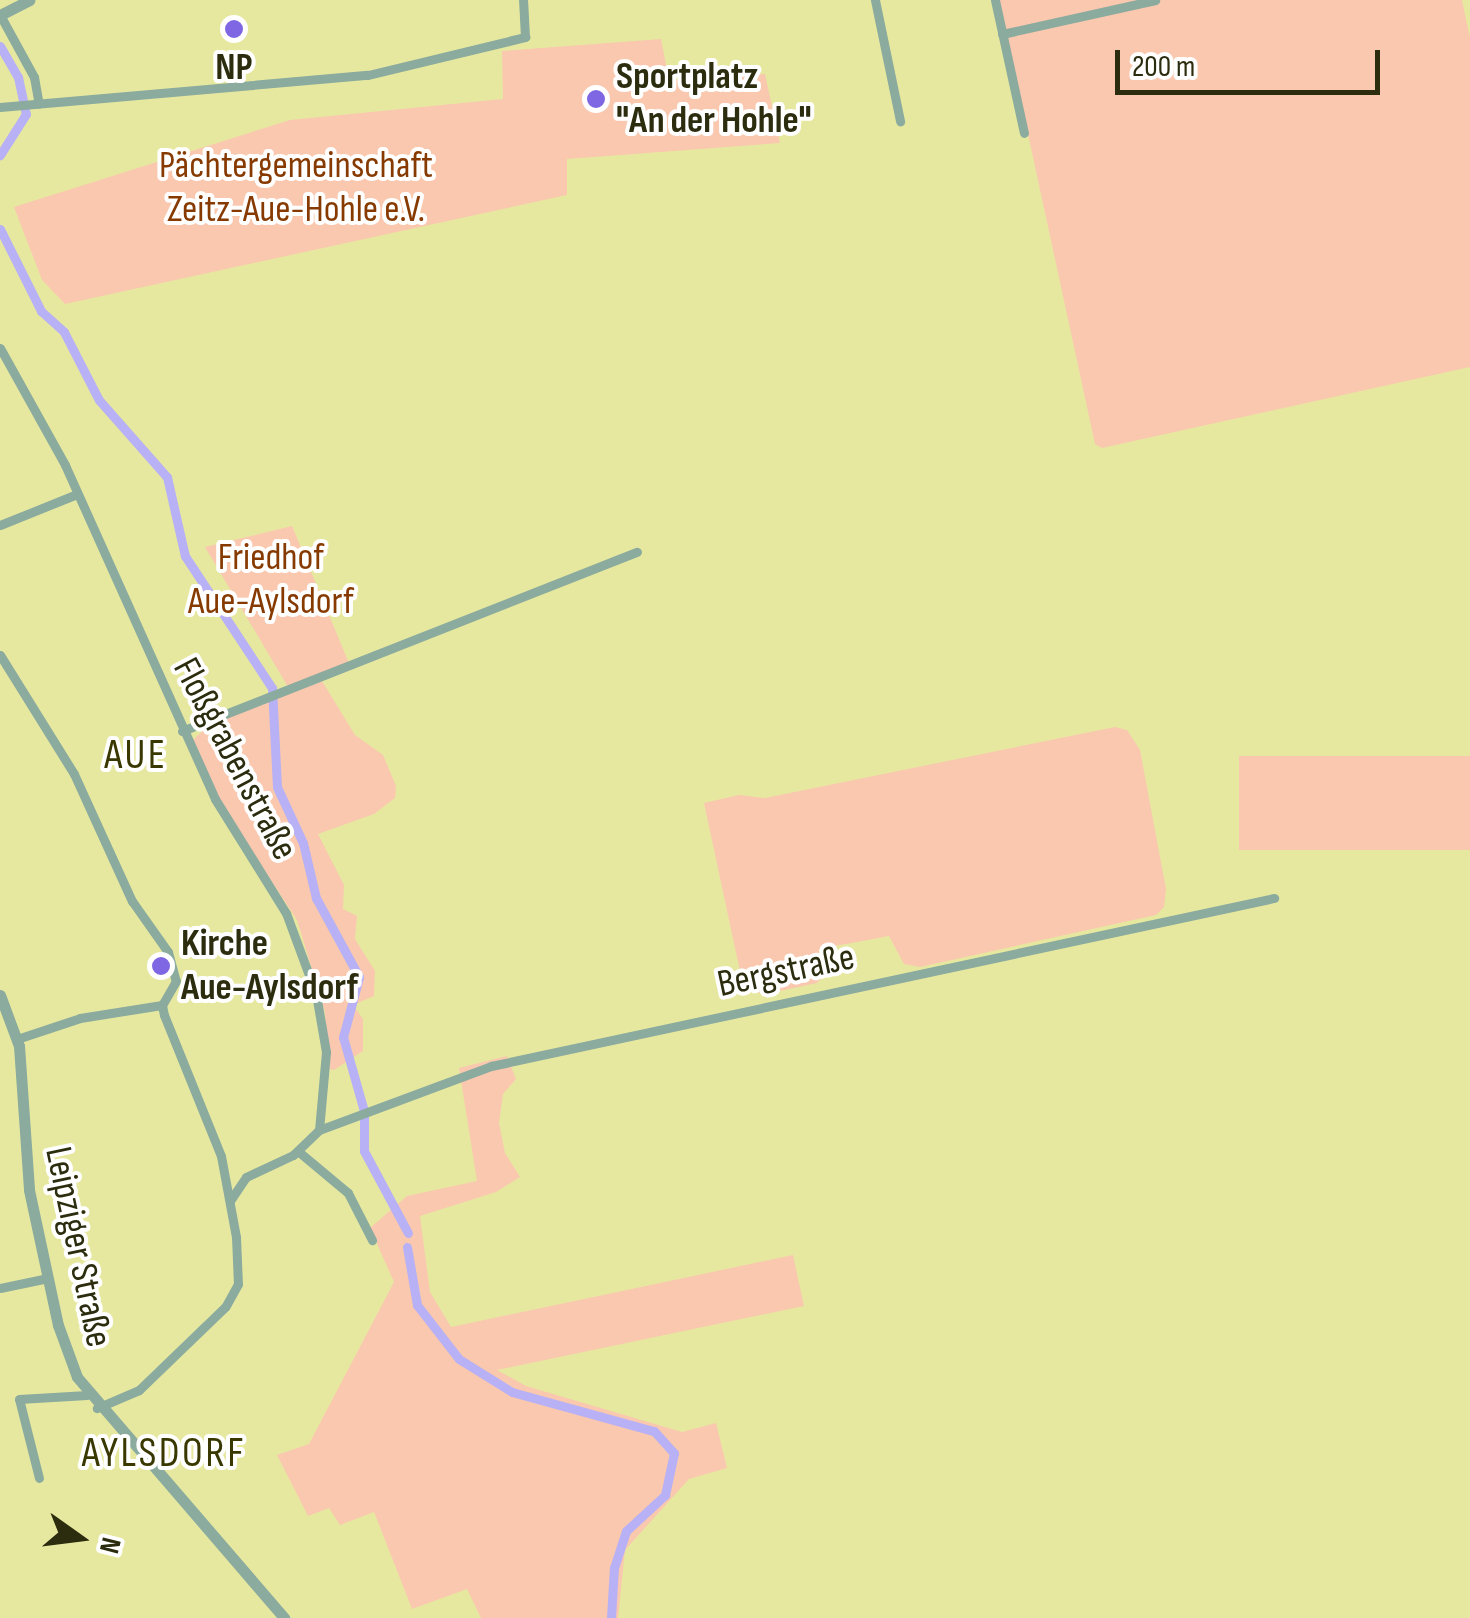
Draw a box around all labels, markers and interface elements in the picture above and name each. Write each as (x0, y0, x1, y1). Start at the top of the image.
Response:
marker: NP (223, 18, 245, 40)
scale bar (1120, 30, 1385, 92)
place label: NP (215, 45, 253, 91)
text: 200 m (1132, 49, 1195, 85)
place label: Sportplatz "An der Hohle" (616, 54, 812, 143)
marker: Sportplatz "An der Hohle" (585, 88, 607, 110)
park label: Pächtergemeinschaft Zeitz-Aue-Hohle e.V. (159, 143, 433, 232)
park label: Friedhof Aue-Aylsdorf (188, 535, 354, 624)
street label: Floßgrabenstraße (163, 650, 307, 868)
district label: AUE (104, 731, 168, 781)
place label: Kirche Aue-Aylsdorf (181, 921, 358, 1011)
street label: Bergstraße (713, 934, 859, 1008)
marker: Kirche Aue-Aylsdorf (150, 955, 172, 977)
street label: Leipziger Straße (35, 1143, 121, 1351)
district label: AYLSDORF (82, 1429, 246, 1479)
north arrow (30, 1488, 130, 1588)
text: N (92, 1534, 127, 1557)

